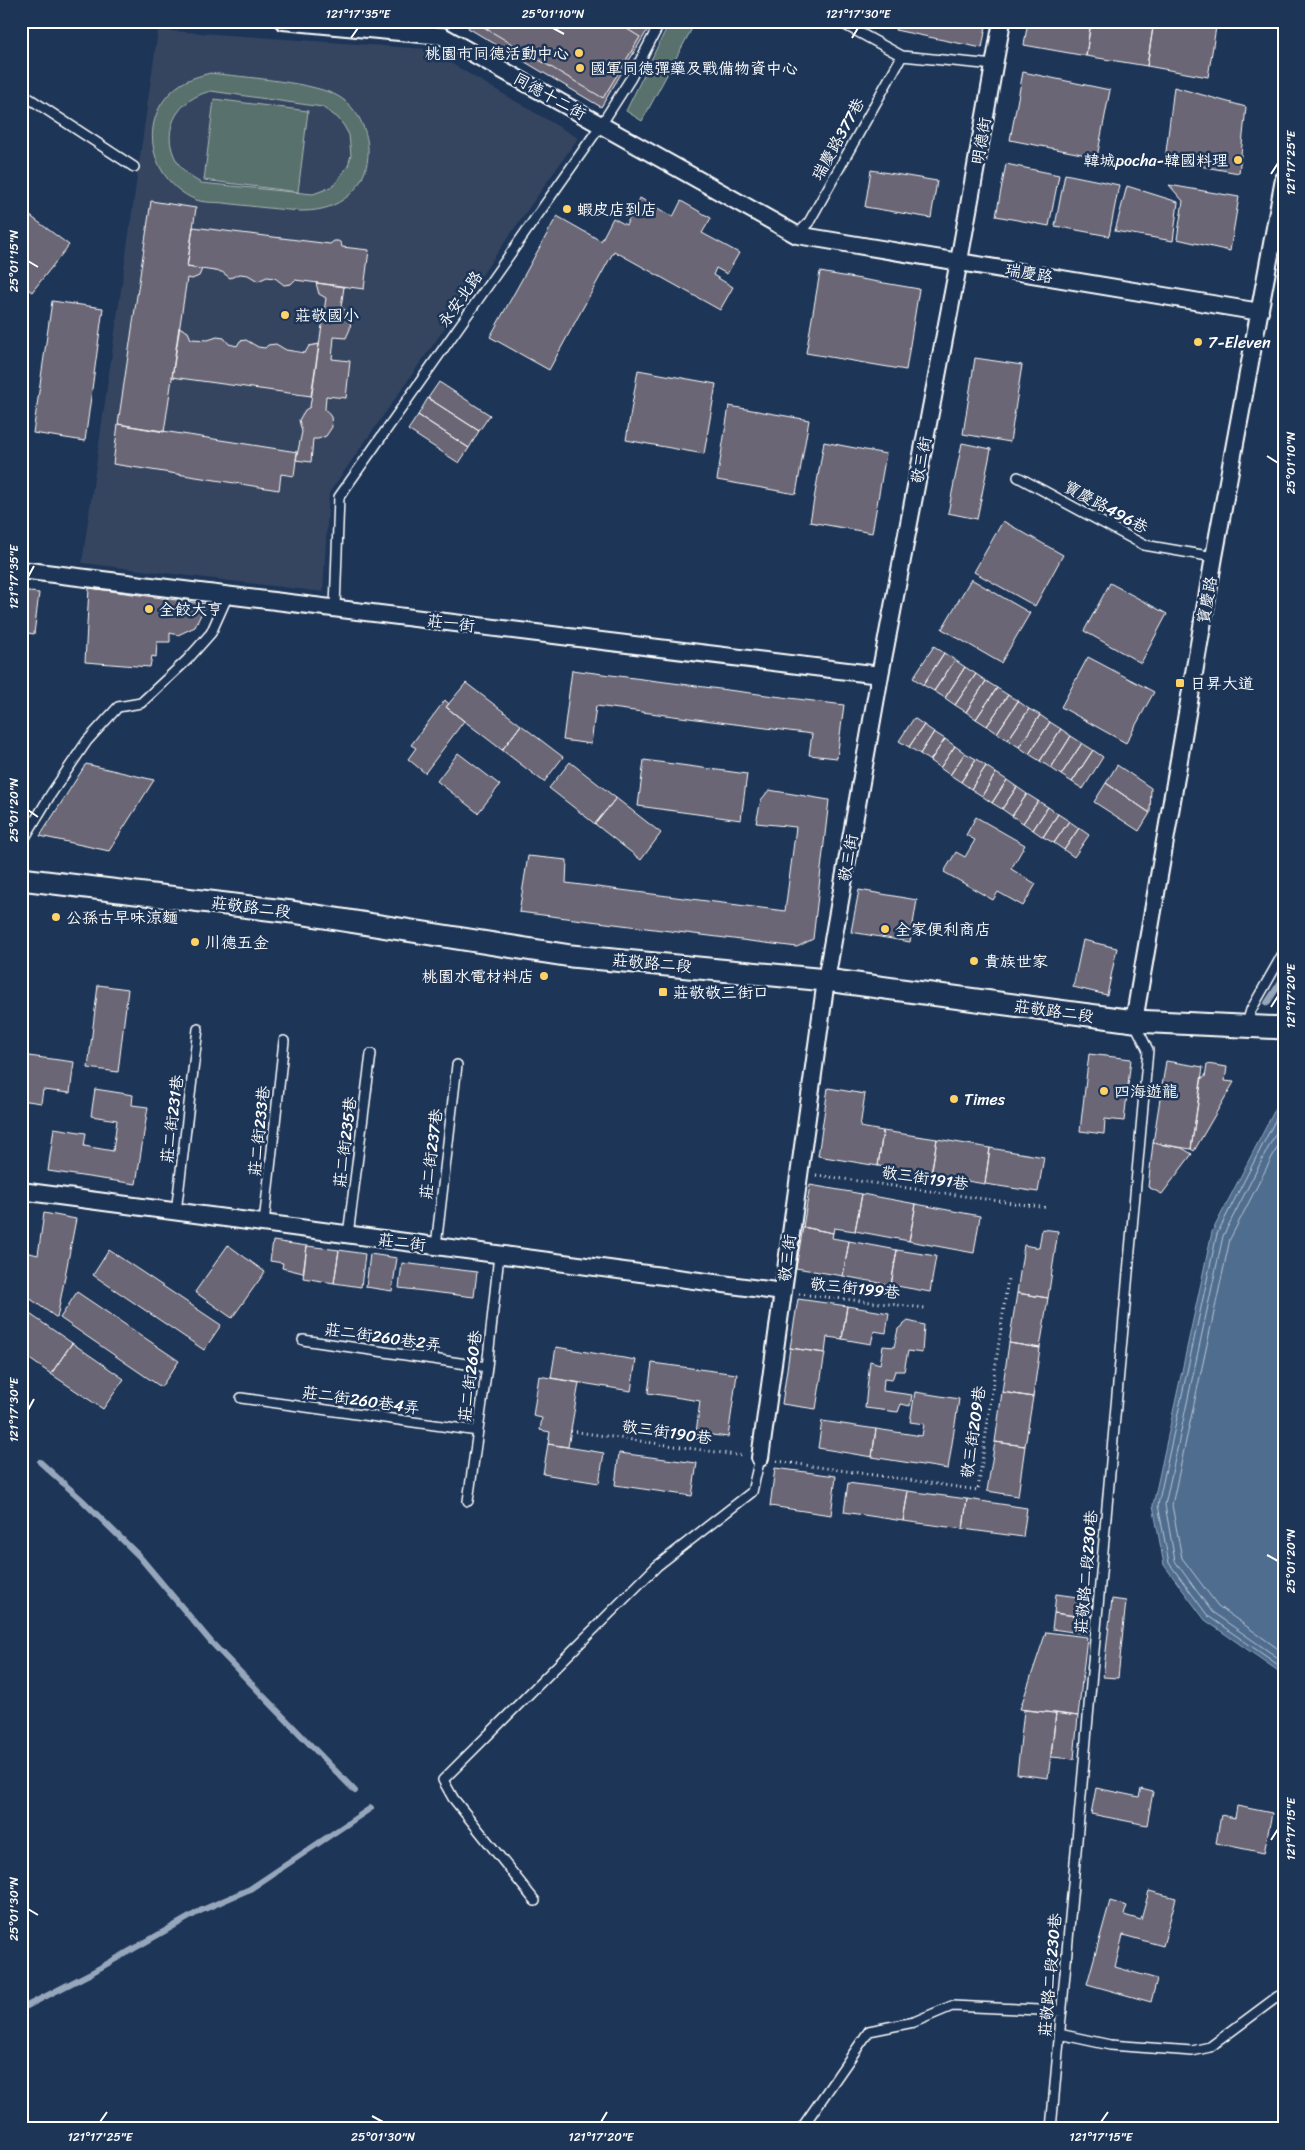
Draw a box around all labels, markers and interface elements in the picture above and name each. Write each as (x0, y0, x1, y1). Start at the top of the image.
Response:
text: 121°17'35"E (326, 3, 392, 25)
text: 25°01'10"N (522, 3, 585, 25)
text: 121°17'30"E (826, 3, 892, 25)
place label: 桃園市同德活動中心 (425, 39, 569, 68)
marker: 桃園市同德活動中心 (573, 47, 585, 59)
place label: 國軍同德彈藥及戰備物資中心 (590, 54, 798, 83)
marker: 國軍同德彈藥及戰備物資中心 (574, 62, 586, 74)
street label: 同德十二街 (508, 64, 592, 128)
street label: 瑞慶路377巷 (803, 92, 873, 186)
street label: 明德街 (963, 115, 999, 167)
text: 121°17'25"E (1280, 129, 1302, 195)
place label: 韓城pocha-韓國料理 (1084, 146, 1228, 175)
marker: 韓城pocha-韓國料理 (1232, 154, 1244, 166)
place label: 蝦皮店到店 (577, 195, 657, 224)
marker: 蝦皮店到店 (561, 203, 573, 215)
text: 25°01'15"N (3, 229, 25, 292)
street label: 瑞慶路 (1003, 255, 1055, 291)
street label: 永安北路 (430, 264, 490, 334)
place label: 莊敬國小 (295, 301, 359, 330)
marker: 莊敬國小 (279, 309, 291, 321)
place label: 7-Eleven (1208, 328, 1271, 357)
marker: 7-Eleven (1192, 336, 1204, 348)
text: 25°01'10"N (1280, 431, 1302, 494)
street label: 敬三街 (902, 434, 940, 486)
street label: 寶慶路496巷 (1058, 472, 1154, 542)
text: 121°17'35"E (3, 543, 25, 609)
street label: 寶慶路 (1189, 574, 1225, 626)
place label: 全餃大亨 (159, 595, 223, 624)
marker: 全餃大亨 (143, 603, 155, 615)
street label: 莊一街 (425, 606, 477, 640)
place label: 日昇大道 (1190, 669, 1254, 698)
marker: 日昇大道 (1174, 677, 1186, 689)
text: 25°01'20"N (3, 777, 25, 842)
street label: 敬三街 (830, 832, 866, 884)
street label: 莊敬路二段 (210, 888, 292, 926)
place label: 公孫古早味涼麵 (66, 903, 178, 932)
marker: 公孫古早味涼麵 (50, 911, 62, 923)
place label: 全家便利商店 (895, 915, 991, 944)
marker: 全家便利商店 (879, 923, 891, 935)
place label: 川德五金 (205, 928, 269, 957)
marker: 川德五金 (189, 936, 201, 948)
street label: 莊敬路二段 (611, 945, 693, 981)
place label: 貴族世家 (984, 947, 1048, 976)
marker: 貴族世家 (968, 955, 980, 967)
place label: 桃園水電材料店 (422, 962, 534, 991)
text: 121°17'20"E (1280, 962, 1302, 1028)
marker: 桃園水電材料店 (538, 970, 550, 982)
place label: 莊敬敬三街口 (673, 978, 769, 1007)
marker: 莊敬敬三街口 (657, 986, 669, 998)
street label: 莊敬路二段 (1012, 991, 1096, 1031)
street label: 莊二街231巷 (152, 1073, 192, 1165)
place label: 四海遊龍 (1114, 1077, 1178, 1106)
street label: 莊二街233巷 (240, 1084, 278, 1178)
place label: Times (964, 1085, 1006, 1114)
marker: 四海遊龍 (1098, 1085, 1110, 1097)
marker: Times (948, 1093, 960, 1105)
street label: 莊二街235巷 (325, 1095, 365, 1189)
street label: 莊二街237巷 (411, 1107, 451, 1201)
street label: 敬三街191巷 (880, 1158, 970, 1198)
street label: 莊二街 (376, 1225, 428, 1259)
street label: 敬三街 (770, 1232, 804, 1284)
street label: 敬三街199巷 (808, 1269, 902, 1307)
street label: 莊二街260巷2弄 (323, 1314, 443, 1360)
street label: 莊二街260巷 (450, 1328, 490, 1424)
text: 121°17'30"E (3, 1376, 25, 1442)
street label: 莊二街260巷4弄 (300, 1377, 422, 1423)
street label: 敬三街209巷 (952, 1384, 994, 1480)
street label: 敬三街190巷 (620, 1411, 714, 1453)
street label: 莊敬路二段230巷 (1066, 1509, 1106, 1635)
text: 25°01'20"N (1280, 1528, 1302, 1593)
text: 121°17'15"E (1280, 1796, 1302, 1860)
text: 25°01'30"N (3, 1876, 25, 1941)
street label: 莊敬路二段230巷 (1030, 1912, 1070, 2038)
text: 121°17'25"E (68, 2126, 134, 2148)
text: 25°01'30"N (351, 2126, 416, 2148)
text: 121°17'20"E (569, 2126, 635, 2148)
text: 121°17'15"E (1070, 2126, 1134, 2148)

